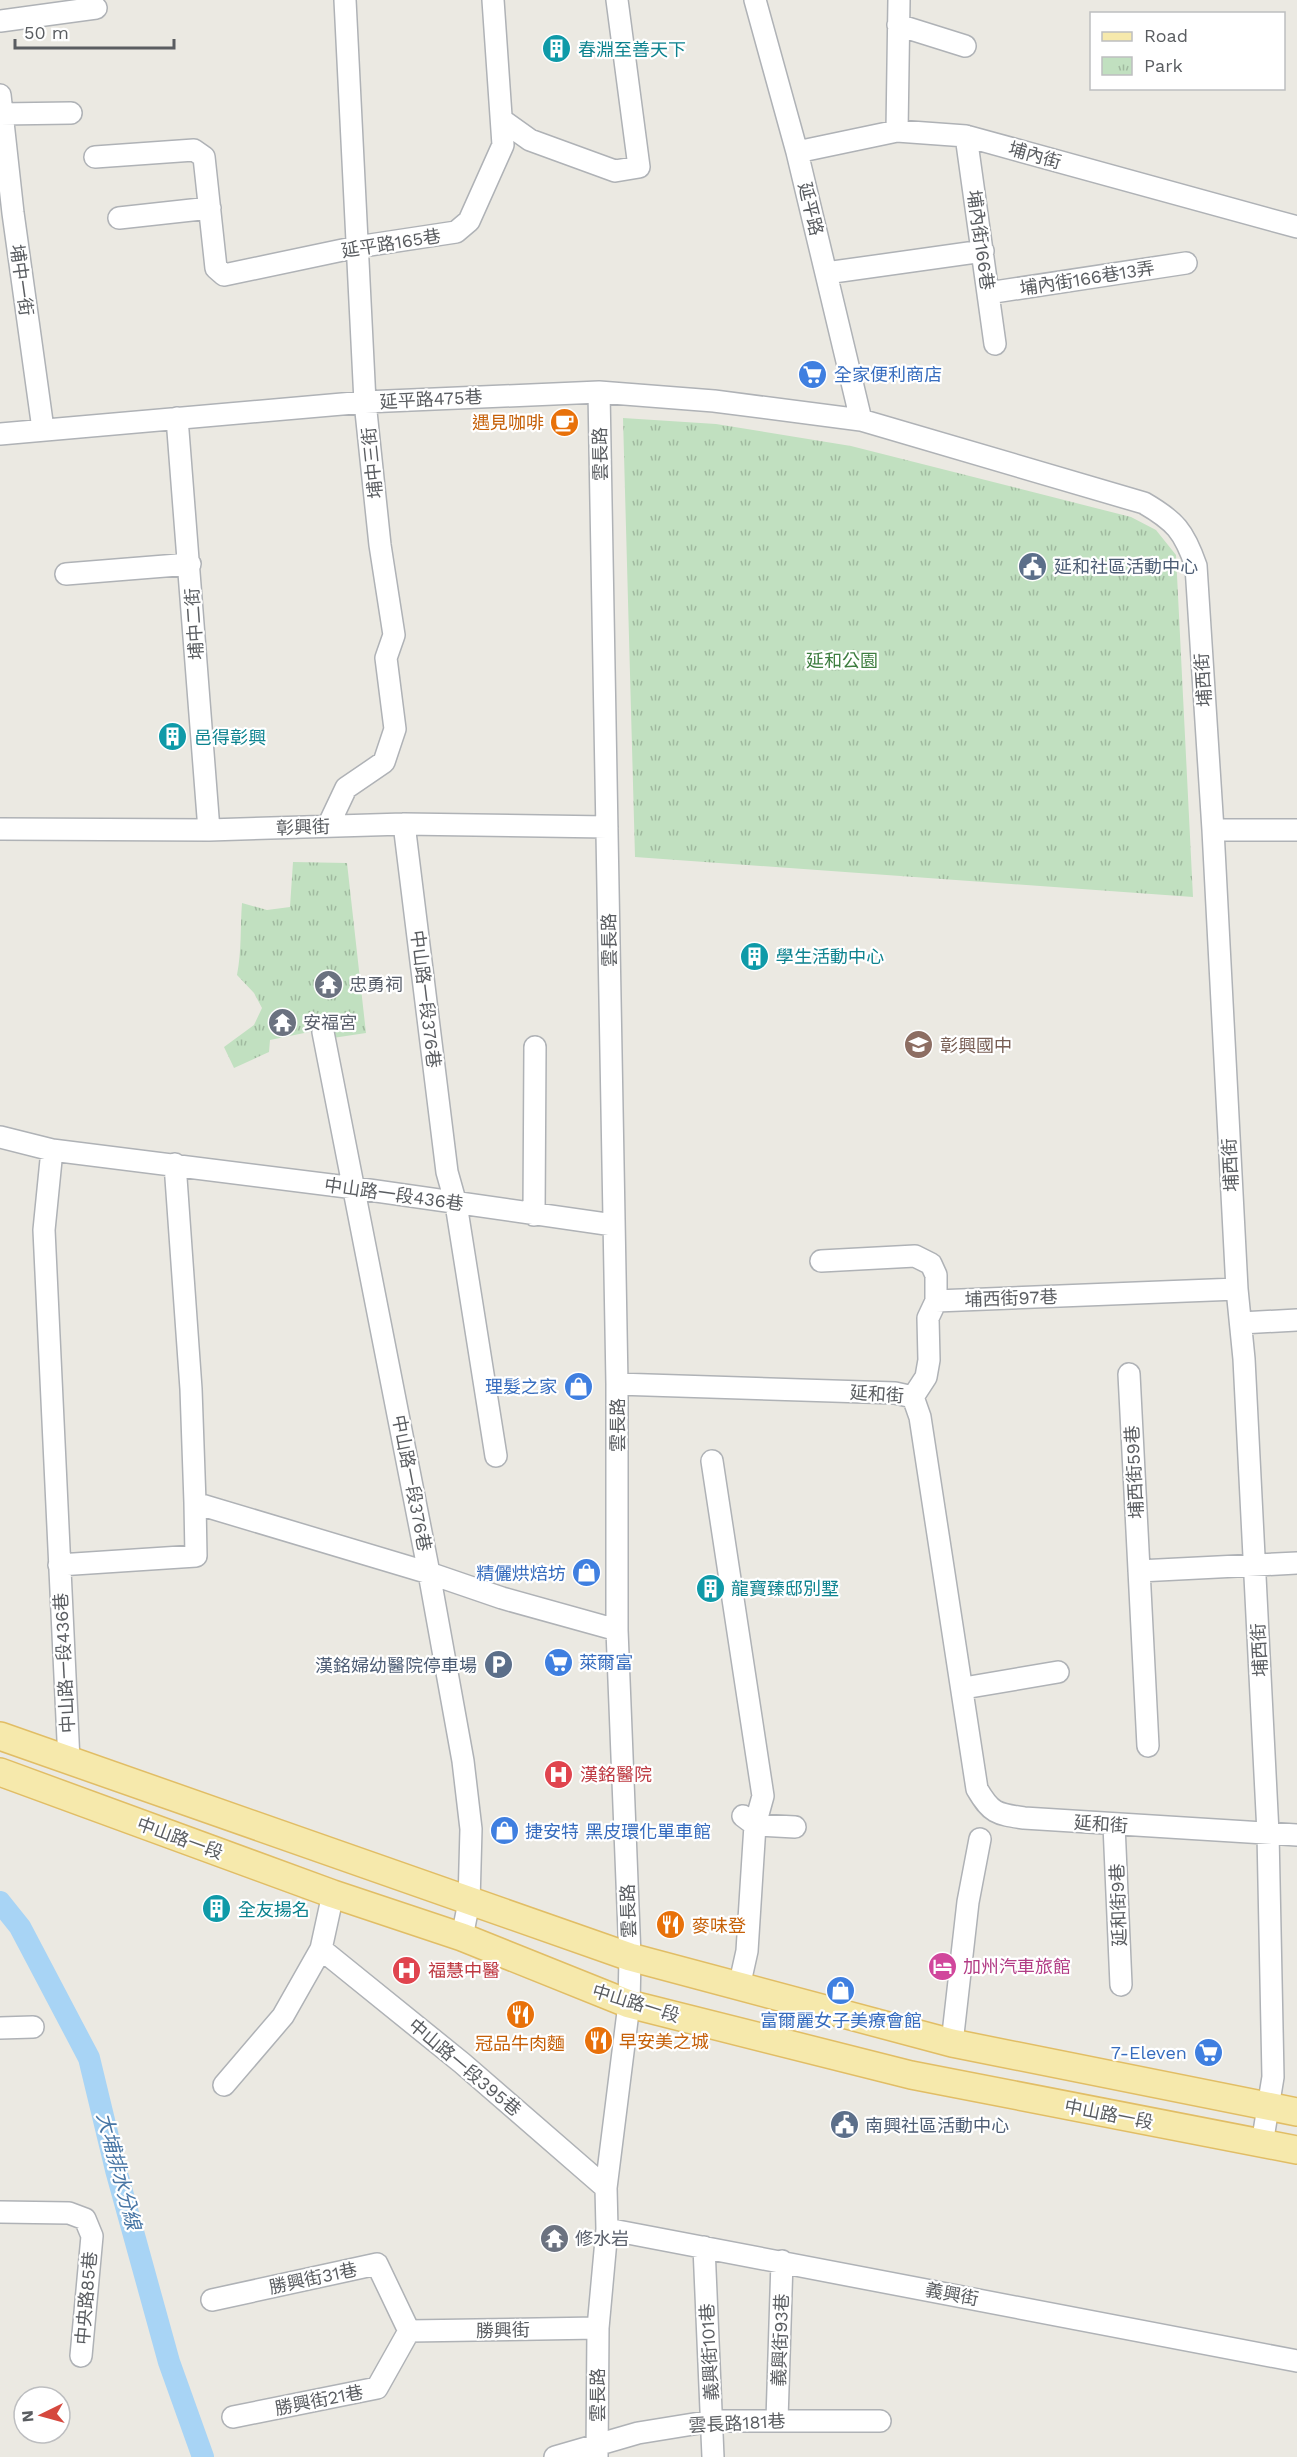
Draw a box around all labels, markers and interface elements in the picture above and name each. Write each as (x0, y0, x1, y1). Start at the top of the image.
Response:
scale bar (15, 12, 174, 50)
legend (1090, 12, 1285, 90)
text: 50 m (24, 22, 69, 43)
text: Road (1144, 25, 1188, 46)
building icon: 春淵至善天下 (541, 33, 573, 65)
place label: 春淵至善天下 (578, 39, 686, 60)
text: Park (1144, 55, 1183, 76)
street label: 埔內街 (1006, 137, 1064, 173)
street label: 延平路 (794, 180, 828, 238)
street label: 埔內街166巷 (964, 189, 998, 291)
street label: 延平路165巷 (340, 225, 442, 261)
street label: 埔中一街 (7, 243, 37, 317)
street label: 埔內街166巷13弄 (1018, 257, 1156, 299)
supermarket icon: 全家便利商店 (797, 358, 829, 390)
place label: 全家便利商店 (834, 364, 942, 385)
street label: 延平路475巷 (379, 386, 483, 412)
cafe icon: 遇見咖啡 (549, 406, 581, 438)
place label: 遇見咖啡 (472, 412, 544, 433)
street label: 埔中三街 (358, 426, 386, 500)
street label: 雲長路 (589, 427, 611, 481)
public building icon: 延和社區活動中心 (1017, 550, 1049, 582)
place label: 延和社區活動中心 (1054, 556, 1198, 577)
street label: 埔中二街 (181, 587, 207, 661)
park label: 延和公園 (806, 650, 878, 671)
street label: 埔西街 (1191, 652, 1215, 708)
building icon: 邑得彰興 (157, 721, 189, 753)
place label: 邑得彰興 (194, 727, 266, 748)
street label: 彰興街 (276, 816, 330, 838)
street label: 雲長路 (598, 913, 620, 967)
street label: 中山路一段376巷 (407, 929, 445, 1069)
building icon: 學生活動中心 (739, 940, 771, 972)
place label: 學生活動中心 (776, 946, 884, 967)
temple icon: 忠勇祠 (312, 968, 344, 1000)
place label: 忠勇祠 (349, 974, 403, 995)
temple icon: 安福宮 (266, 1006, 298, 1038)
place label: 安福宮 (303, 1012, 357, 1033)
school or university icon: 彰興國中 (903, 1029, 935, 1061)
place label: 彰興國中 (940, 1035, 1012, 1056)
street label: 埔西街 (1218, 1137, 1242, 1193)
street label: 中山路一段436巷 (323, 1174, 465, 1214)
street label: 埔西街97巷 (964, 1286, 1058, 1310)
shop icon: 理髮之家 (562, 1370, 594, 1402)
place label: 理髮之家 (485, 1376, 557, 1397)
street label: 延和街 (849, 1382, 905, 1406)
street label: 雲長路 (607, 1398, 628, 1452)
street label: 中山路一段376巷 (388, 1413, 436, 1553)
street label: 埔西街59巷 (1121, 1425, 1147, 1519)
shop icon: 精儷烘焙坊 (571, 1557, 603, 1589)
place label: 精儷烘焙坊 (476, 1563, 566, 1584)
building icon: 龍寶臻邸別墅 (694, 1572, 726, 1604)
place label: 龍寶臻邸別墅 (731, 1578, 839, 1599)
street label: 中山路一段436巷 (50, 1592, 78, 1734)
street label: 埔西街 (1247, 1622, 1271, 1678)
supermarket icon: 萊爾富 (542, 1646, 574, 1678)
parking icon: 漢銘婦幼醫院停車場 (482, 1649, 514, 1681)
place label: 萊爾富 (579, 1652, 633, 1673)
place label: 漢銘婦幼醫院停車場 (315, 1655, 477, 1676)
hospital icon: 漢銘醫院 (543, 1758, 575, 1790)
place label: 漢銘醫院 (580, 1764, 652, 1785)
street label: 延和街 (1073, 1812, 1129, 1836)
street label: 中山路一段 (134, 1813, 226, 1863)
shop icon: 捷安特 黑皮環化單車館 (488, 1815, 520, 1847)
place label: 捷安特 黑皮環化單車館 (525, 1821, 711, 1842)
street label: 延和街9巷 (1106, 1863, 1130, 1947)
street label: 雲長路 (617, 1884, 639, 1938)
building icon: 全友揚名 (201, 1893, 233, 1925)
place label: 全友揚名 (238, 1899, 310, 1920)
restaurant icon: 麥味登 (655, 1909, 687, 1941)
place label: 麥味登 (692, 1915, 746, 1936)
hotel icon: 加州汽車旅館 (926, 1950, 958, 1982)
hospital icon: 福慧中醫 (391, 1954, 423, 1986)
place label: 加州汽車旅館 (963, 1956, 1071, 1977)
place label: 福慧中醫 (428, 1960, 500, 1981)
shop icon: 富爾麗女子美療會館 (825, 1975, 857, 2007)
street label: 中山路一段 (590, 1980, 682, 2026)
restaurant icon: 冠品牛肉麵 (504, 1998, 536, 2030)
place label: 富爾麗女子美療會館 (760, 2010, 922, 2031)
street label: 中山路一段395巷 (405, 2014, 525, 2120)
restaurant icon: 早安美之城 (582, 2025, 614, 2057)
place label: 早安美之城 (619, 2031, 709, 2052)
place label: 冠品牛肉麵 (475, 2033, 565, 2054)
supermarket icon: 7-Eleven (1192, 2036, 1224, 2068)
place label: 7-Eleven (1111, 2042, 1187, 2063)
street label: 中山路一段 (1063, 2095, 1155, 2133)
public building icon: 南興社區活動中心 (828, 2109, 860, 2141)
water label: 大埔排水分線 (92, 2110, 147, 2234)
place label: 南興社區活動中心 (865, 2115, 1009, 2136)
temple icon: 修水岩 (538, 2222, 570, 2254)
place label: 修水岩 (575, 2228, 629, 2249)
street label: 中央路85巷 (71, 2250, 101, 2346)
street label: 勝興街31巷 (267, 2258, 359, 2298)
street label: 義興街 (923, 2279, 981, 2309)
street label: 義興街93巷 (768, 2293, 792, 2387)
street label: 義興街101巷 (696, 2303, 722, 2401)
street label: 勝興街 (476, 2319, 530, 2341)
street label: 雲長路 (587, 2368, 608, 2422)
street label: 勝興街21巷 (273, 2381, 365, 2419)
north arrow (12, 2385, 72, 2445)
text: N (18, 2410, 38, 2423)
street label: 雲長路181巷 (688, 2410, 786, 2436)

